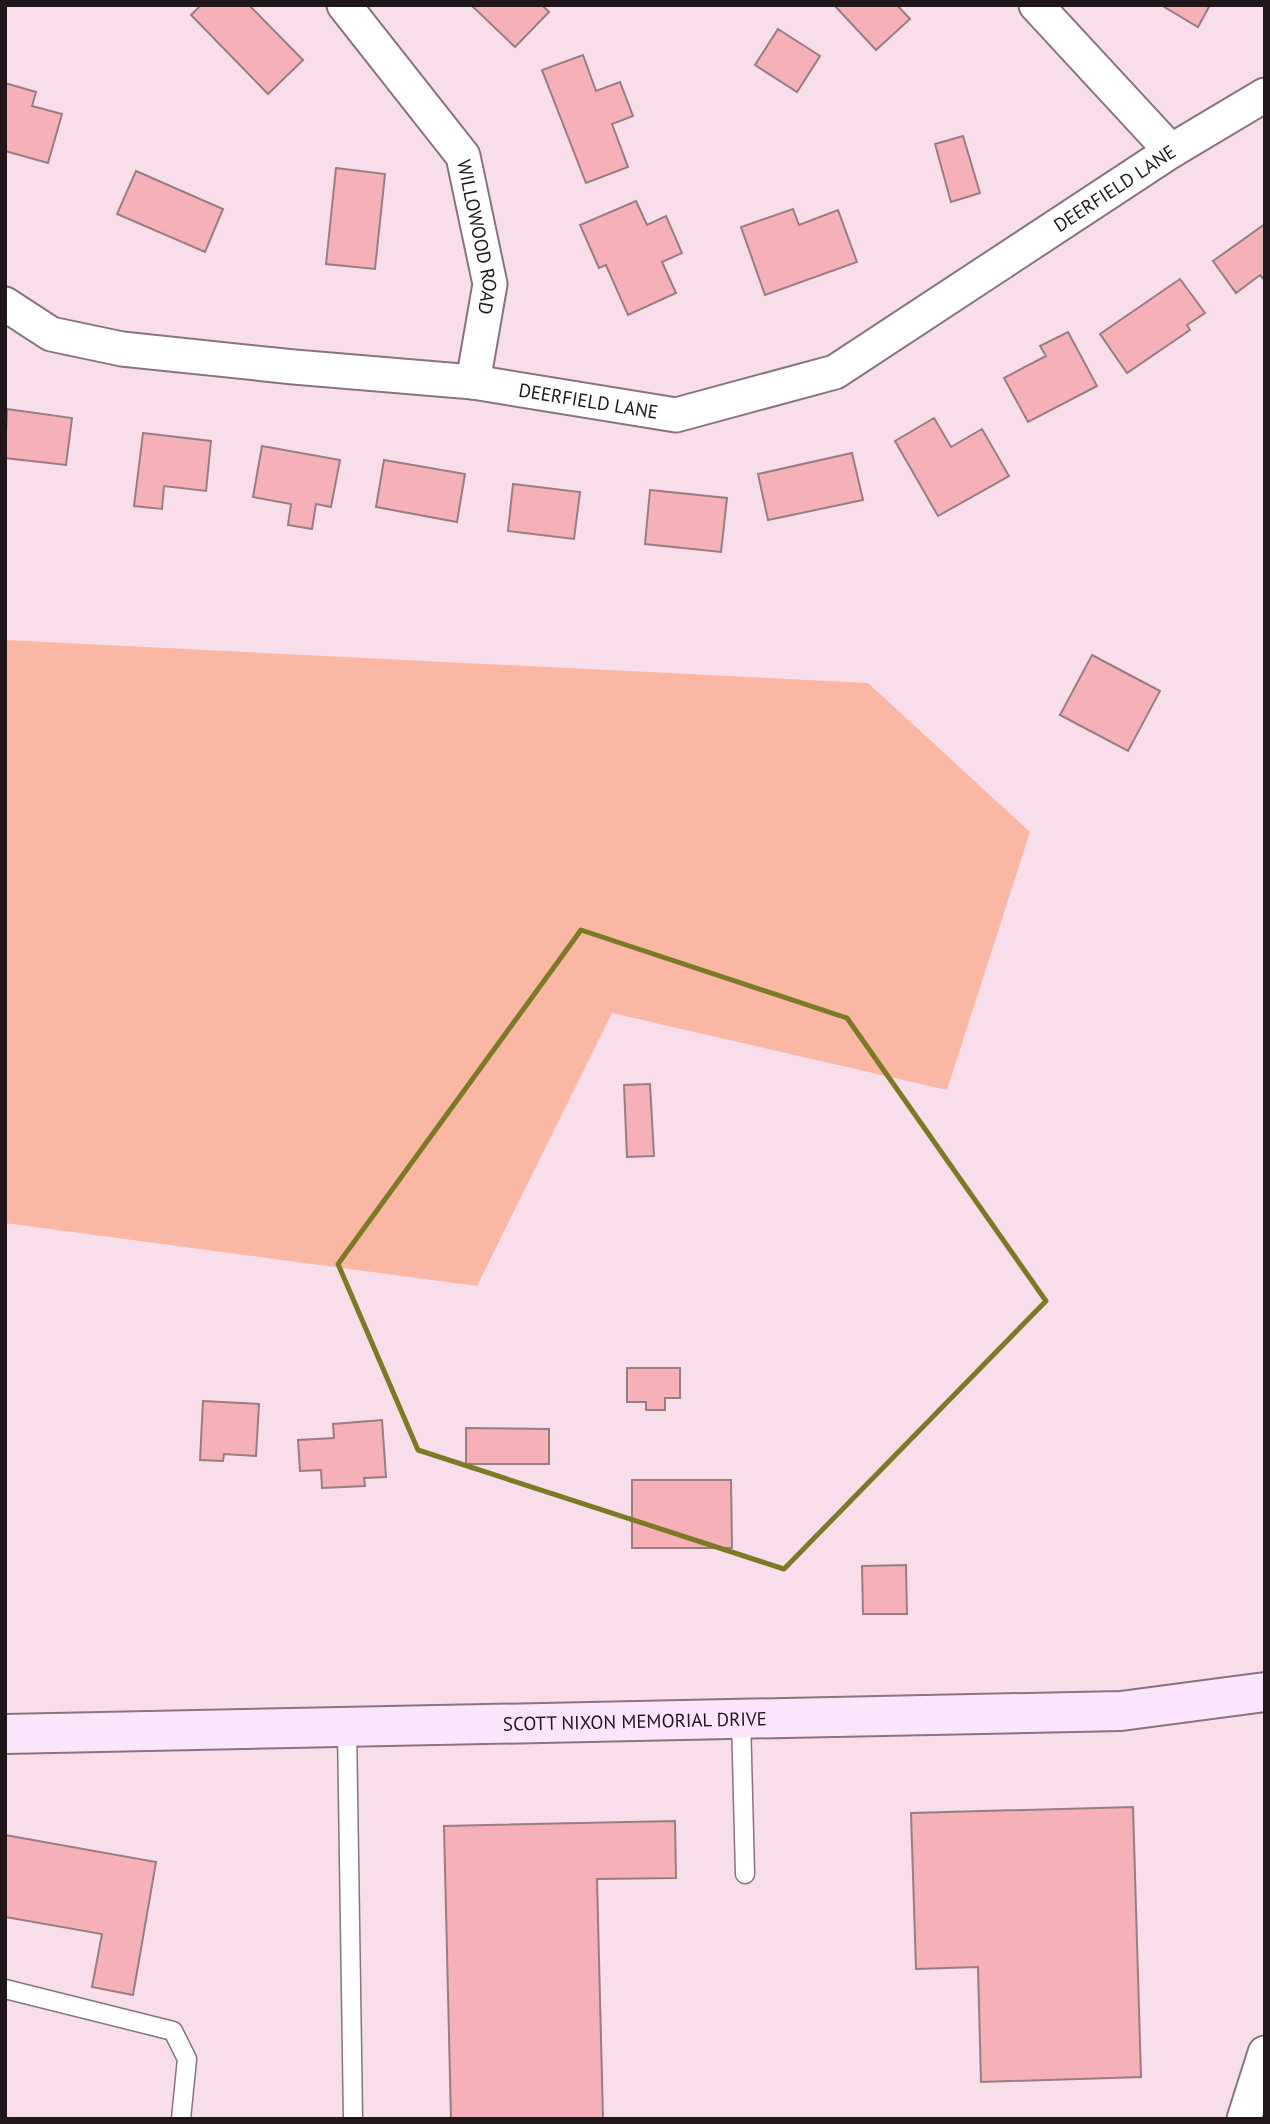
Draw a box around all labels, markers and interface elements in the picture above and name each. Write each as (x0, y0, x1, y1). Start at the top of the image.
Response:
street label: DEERFIELD LANE (1049, 139, 1180, 237)
street label: WILLOWOOD ROAD (452, 157, 503, 316)
street label: DEERFIELD LANE (517, 378, 660, 424)
street label: SCOTT NIXON MEMORIAL DRIVE (503, 1706, 767, 1736)

